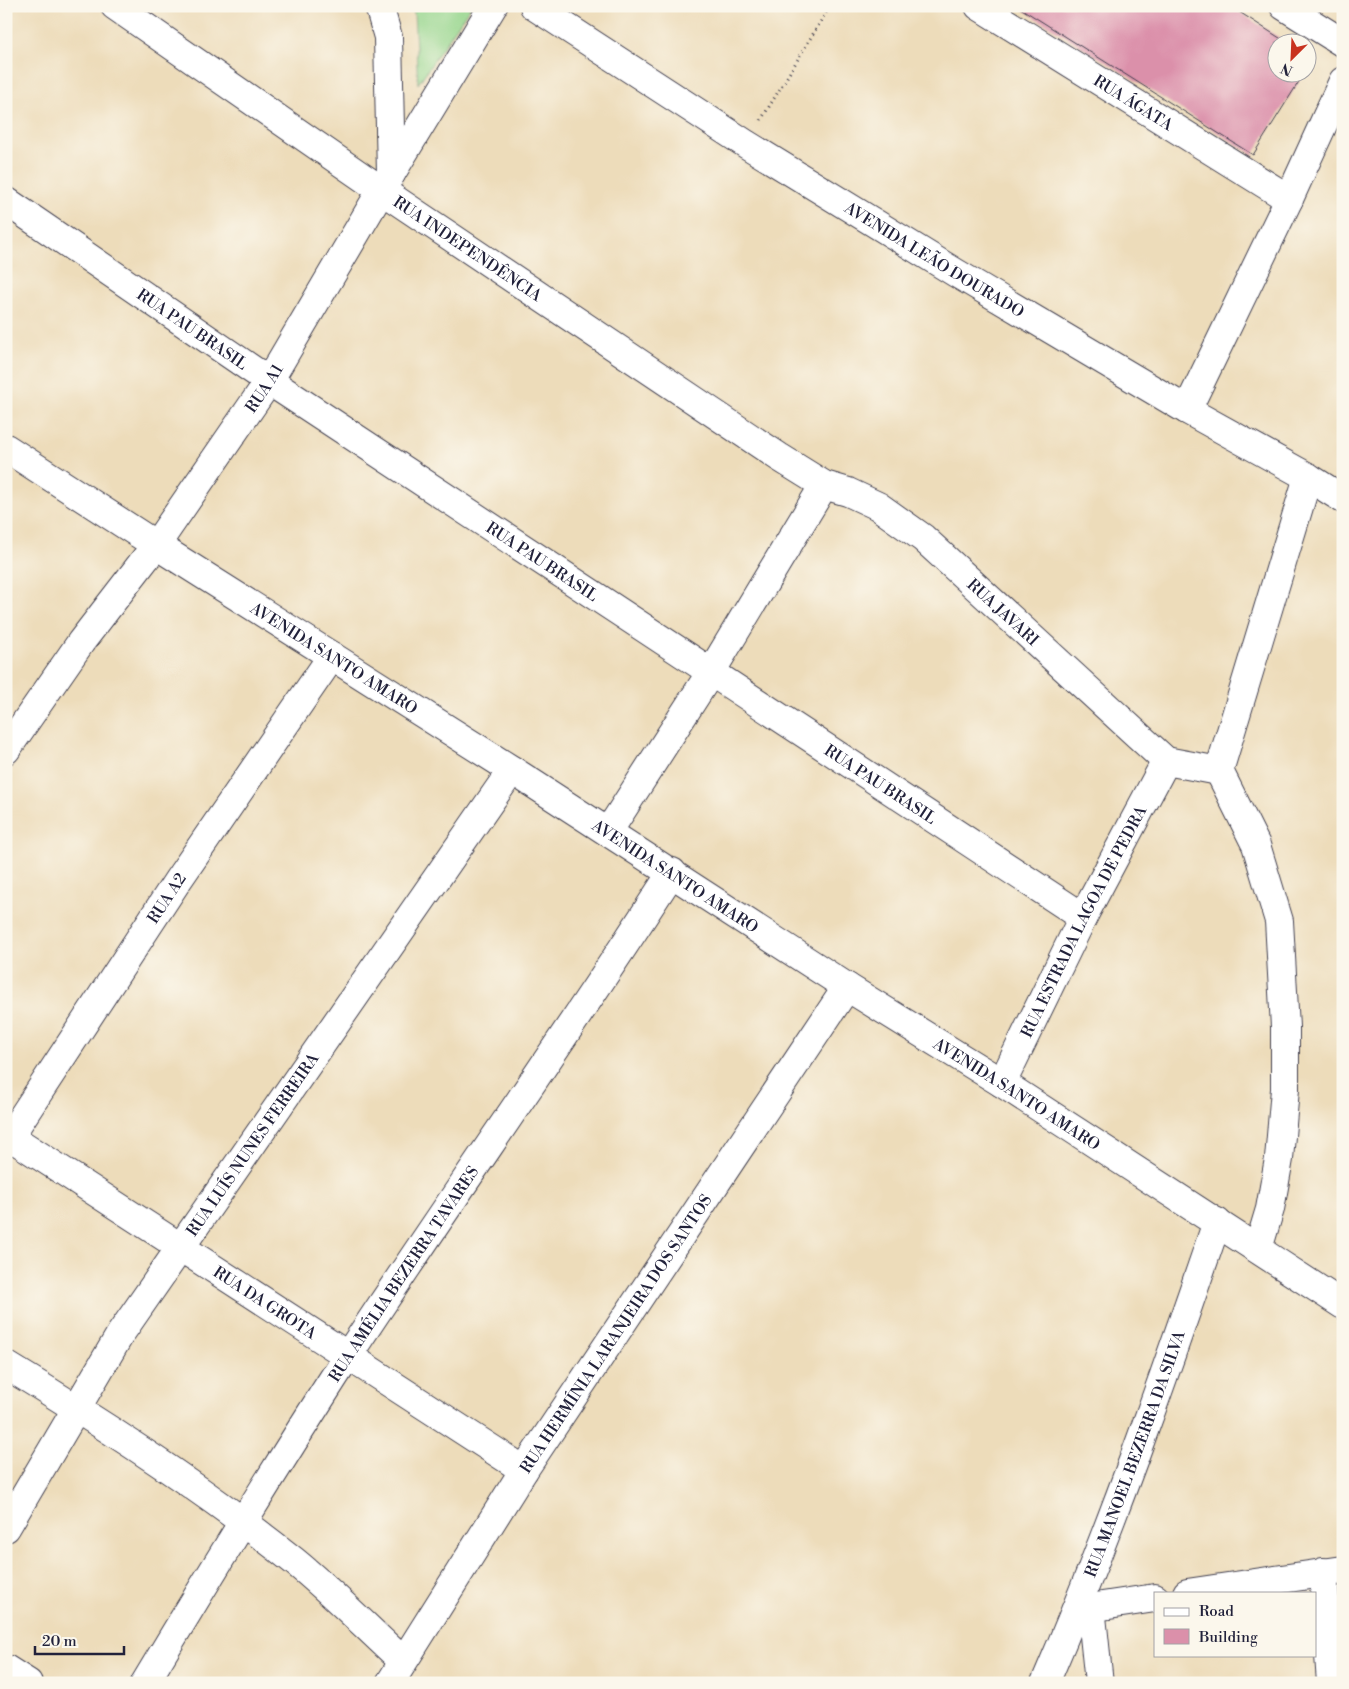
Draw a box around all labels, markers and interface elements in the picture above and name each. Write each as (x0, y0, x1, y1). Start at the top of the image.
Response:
north arrow (1266, 32, 1316, 82)
text: N (1278, 58, 1296, 79)
street label: RUA ÁGATA (1090, 71, 1177, 136)
street label: RUA INDEPENDÊNCIA (389, 192, 546, 307)
street label: AVENIDA LEÃO DOURADO (840, 197, 1028, 322)
street label: RUA PAU BRASIL (133, 285, 252, 375)
street label: RUA A1 (241, 361, 288, 417)
street label: RUA PAU BRASIL (482, 518, 602, 606)
street label: RUA JAVARI (963, 575, 1043, 650)
street label: AVENIDA SANTO AMARO (246, 598, 421, 719)
street label: RUA PAU BRASIL (820, 740, 940, 829)
street label: RUA ESTRADA LAGOA DE PEDRA (1017, 801, 1152, 1041)
street label: AVENIDA SANTO AMARO (587, 815, 762, 938)
street label: RUA A2 (143, 869, 191, 927)
street label: AVENIDA SANTO AMARO (928, 1033, 1104, 1155)
street label: RUA LUÍS NUNES FERREIRA (182, 1049, 324, 1240)
street label: RUA AMÉLIA BEZERRA TAVARES (325, 1163, 483, 1386)
street label: RUA HERMÍNIA LARANJEIRA DOS SANTOS (516, 1191, 717, 1477)
street label: RUA DA GROTA (209, 1262, 321, 1344)
street label: RUA MANOEL BEZERRA DA SILVA (1081, 1327, 1190, 1580)
legend (1154, 1592, 1316, 1656)
text: Road (1199, 1602, 1234, 1621)
scale bar (35, 1624, 124, 1656)
text: Building (1198, 1628, 1258, 1647)
text: 20 m (42, 1632, 77, 1651)

